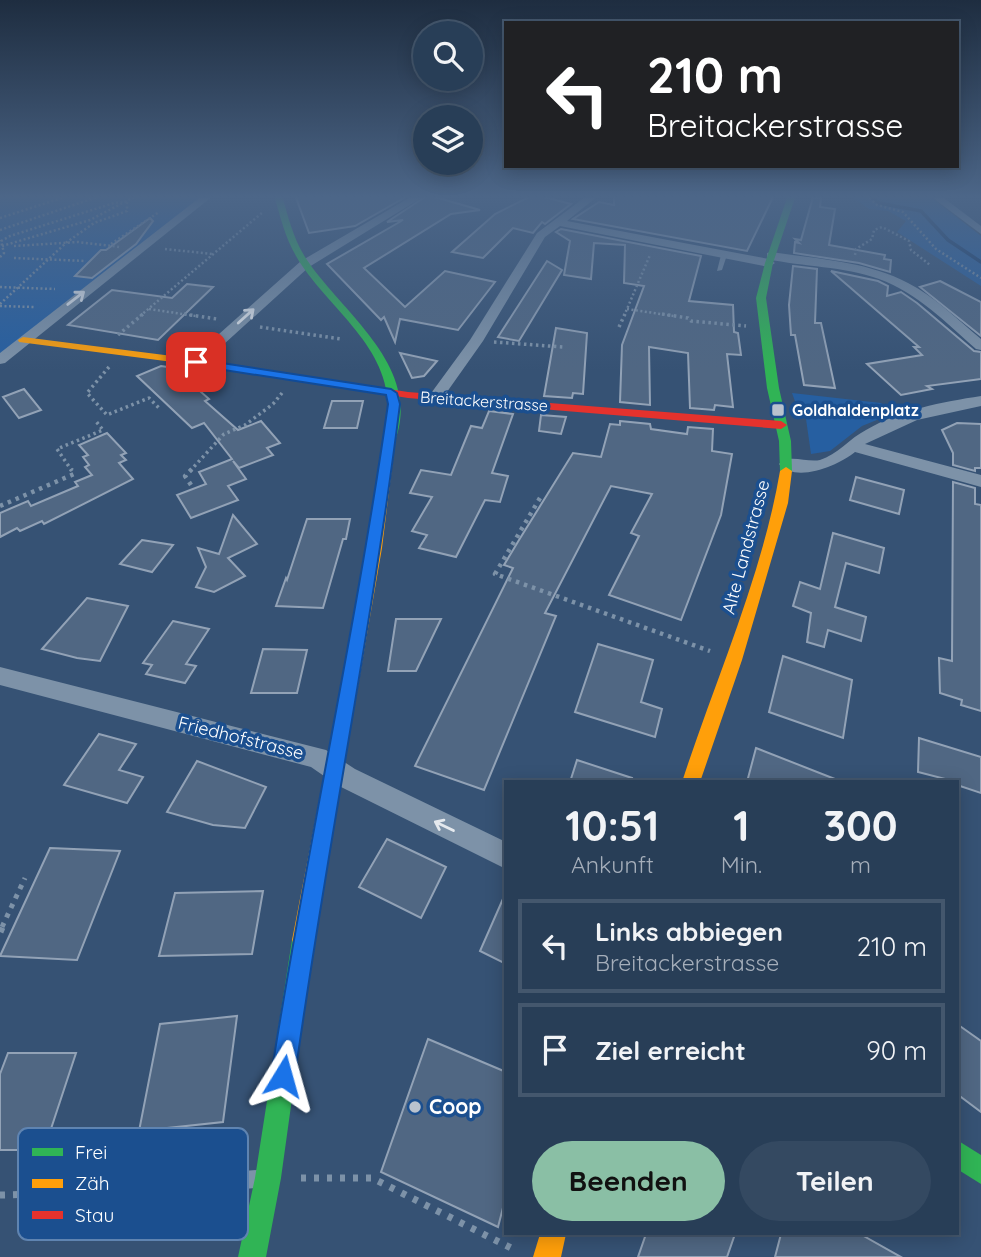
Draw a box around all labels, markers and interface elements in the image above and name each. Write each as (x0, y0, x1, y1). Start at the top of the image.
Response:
map controls (413, 21, 483, 175)
button: search (413, 21, 483, 91)
text: 210 m (647, 44, 783, 105)
icon: left (532, 49, 623, 140)
button: layers (413, 105, 483, 175)
text: Breitackerstrasse (647, 105, 903, 145)
one-way arrow (67, 291, 85, 306)
one-way arrow (237, 308, 255, 324)
pin (166, 332, 226, 392)
icon: arrive (177, 343, 215, 381)
street label: Breitackerstrasse (419, 387, 549, 415)
place label: Goldhaldenplatz (792, 400, 919, 420)
marker: Goldhaldenplatz (770, 402, 786, 418)
street label: Alte Landstrasse (717, 477, 774, 616)
street label: Friedhofstrasse (176, 711, 306, 764)
text: 10:51 (565, 799, 659, 852)
text: 1 (733, 799, 750, 852)
text: 300 (824, 799, 898, 852)
one-way arrow (434, 818, 455, 832)
text: Ankunft (571, 850, 654, 879)
text: Min. (721, 850, 762, 879)
text: m (850, 850, 871, 879)
text: Links abbiegen (595, 915, 783, 948)
icon: left (536, 927, 574, 965)
text: 210 m (857, 930, 927, 963)
text: Breitackerstrasse (595, 948, 779, 977)
icon: arrive (536, 1031, 574, 1069)
text: Ziel erreicht (595, 1034, 746, 1067)
text: 90 m (866, 1034, 927, 1067)
position arrow (246, 1039, 320, 1113)
place label: Coop (429, 1093, 482, 1119)
marker: Coop (407, 1099, 423, 1115)
legend (18, 1128, 248, 1240)
text: Frei (75, 1140, 107, 1164)
button: Beenden (532, 1141, 725, 1221)
button: Teilen (739, 1141, 931, 1221)
text: Zäh (75, 1171, 110, 1195)
text: Stau (75, 1203, 114, 1227)

